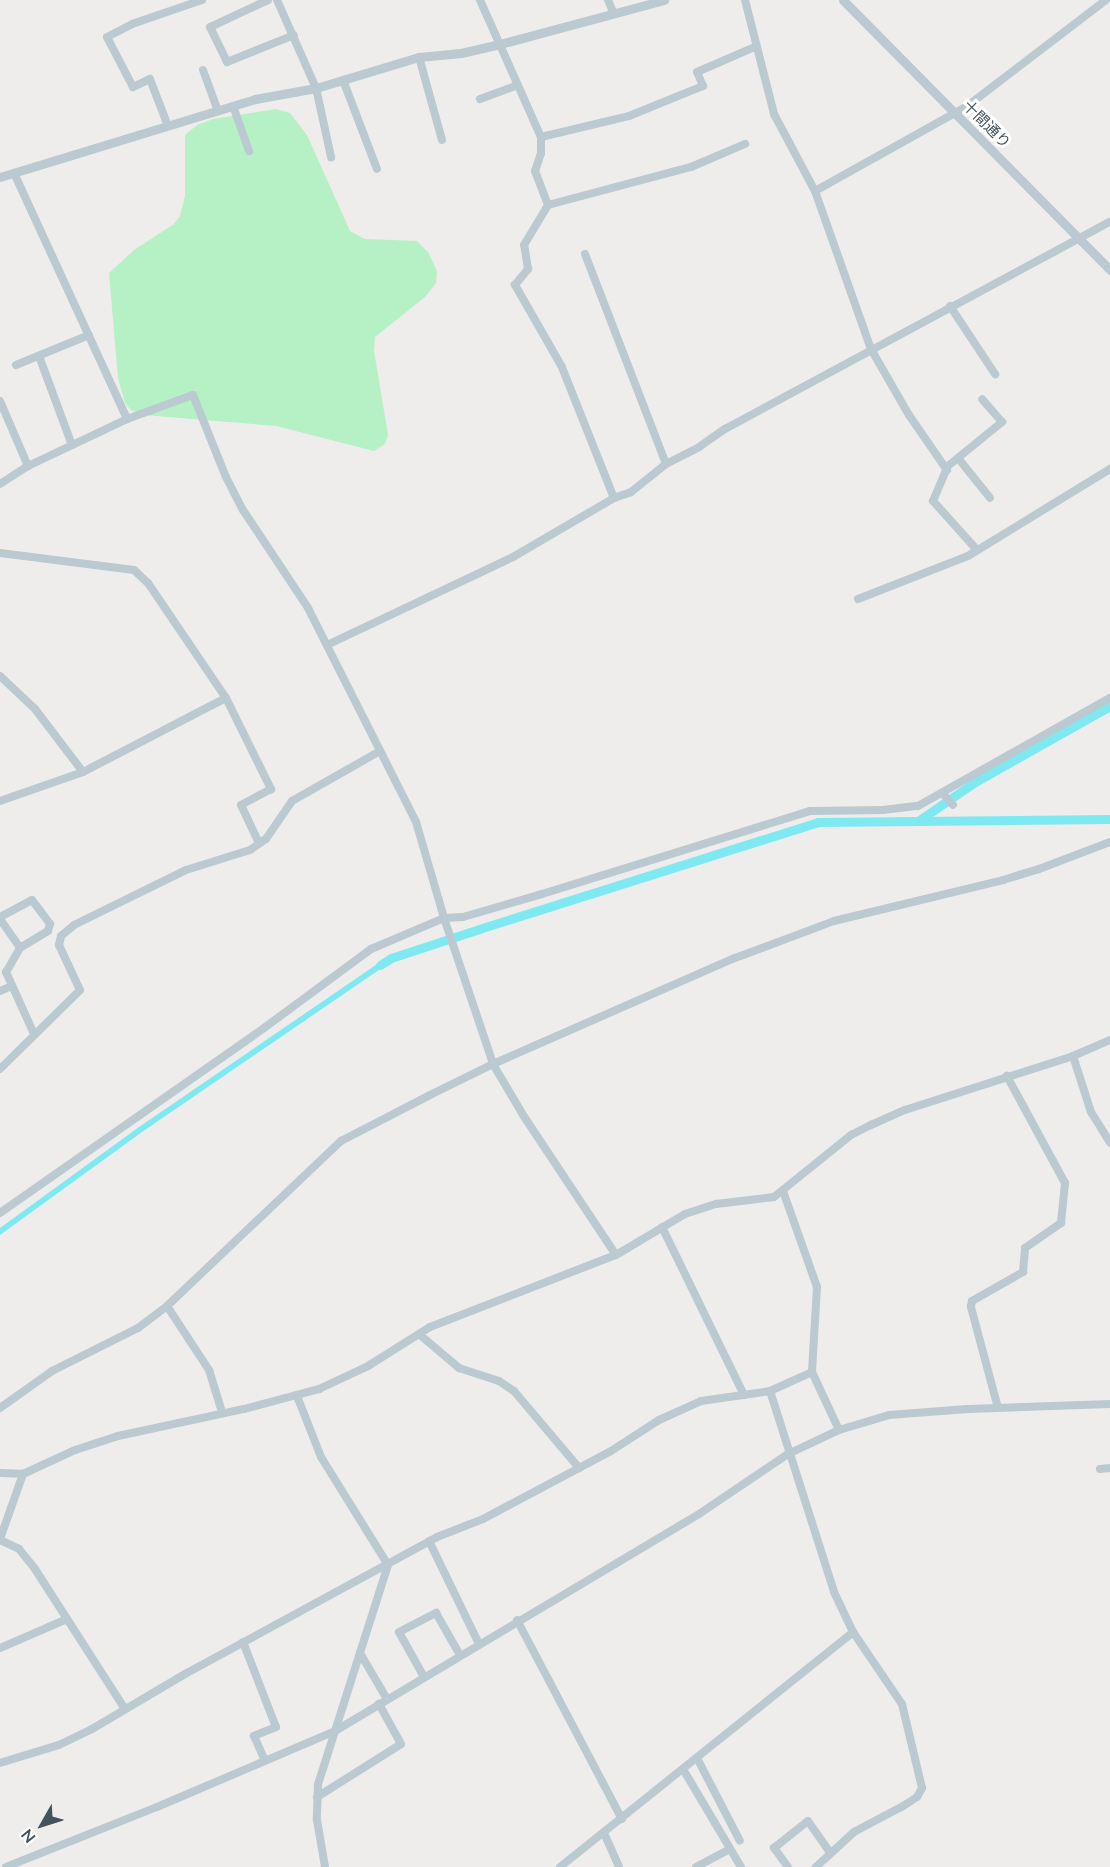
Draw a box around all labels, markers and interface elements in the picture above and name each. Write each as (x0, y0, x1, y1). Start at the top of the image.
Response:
street label: 十間通り (959, 96, 1015, 152)
north arrow (12, 1795, 72, 1855)
text: N (16, 1825, 40, 1847)

